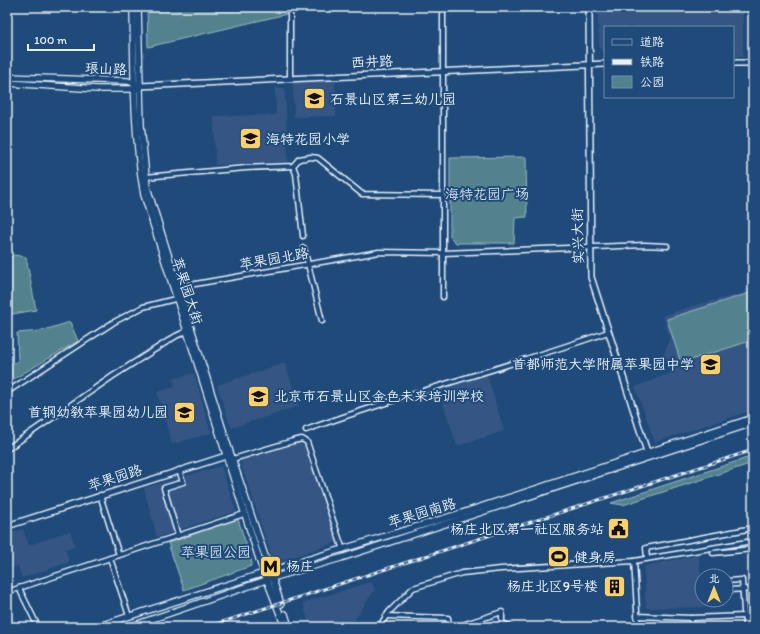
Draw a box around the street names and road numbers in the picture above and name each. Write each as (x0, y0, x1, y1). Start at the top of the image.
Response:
street label: 西井路 (351, 52, 393, 72)
street label: 琅山路 (85, 59, 127, 79)
street label: 实兴大街 (569, 208, 587, 264)
street label: 苹果园北路 (238, 245, 310, 273)
street label: 苹果园大街 (168, 255, 206, 327)
street label: 苹果园路 (86, 461, 144, 495)
street label: 苹果园南路 (386, 495, 458, 531)

